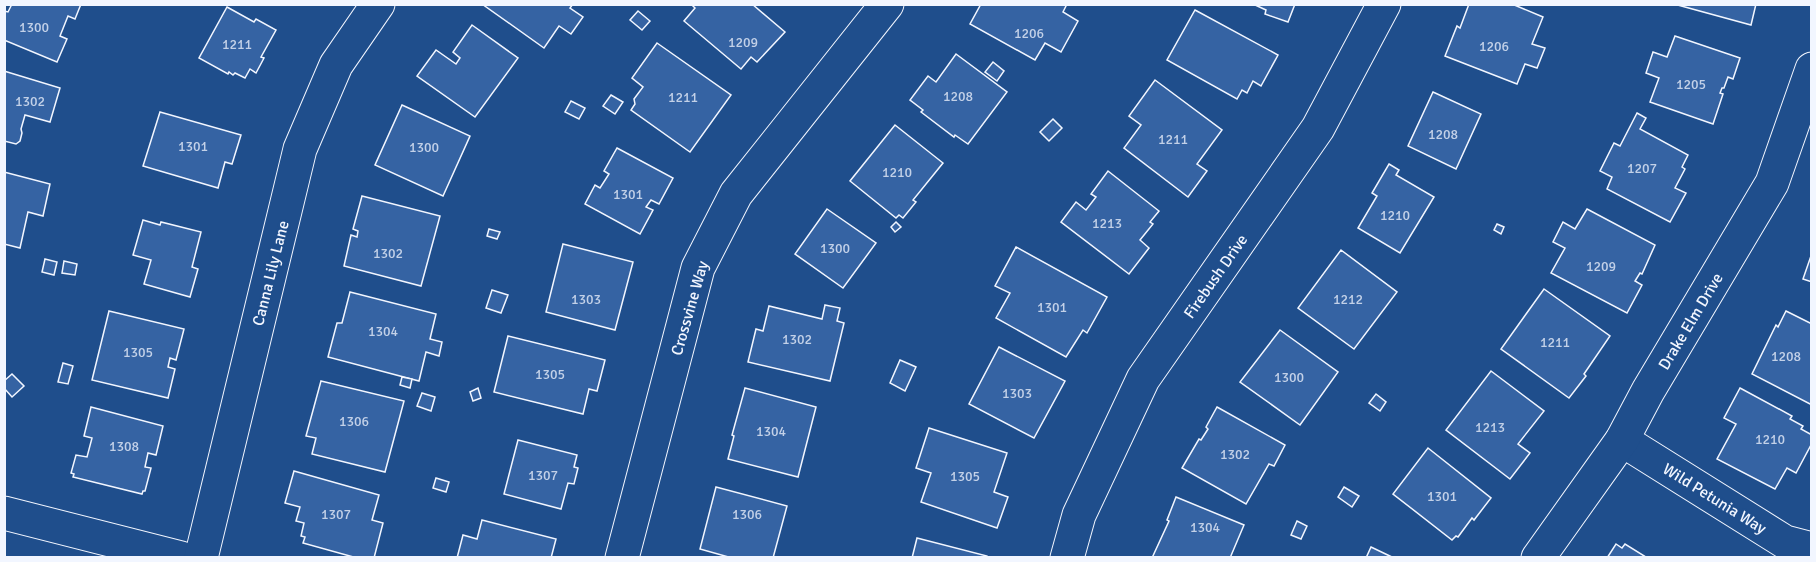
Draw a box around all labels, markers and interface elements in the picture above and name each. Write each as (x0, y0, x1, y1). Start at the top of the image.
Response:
house number: 1300 (19, 19, 49, 36)
house number: 1206 (1014, 25, 1044, 42)
house number: 1209 (728, 34, 758, 51)
house number: 1211 (222, 36, 252, 53)
house number: 1206 (1479, 38, 1509, 55)
house number: 1205 (1676, 76, 1706, 93)
house number: 1208 (943, 88, 973, 105)
house number: 1211 (668, 89, 698, 106)
house number: 1302 (15, 93, 45, 110)
house number: 1208 (1428, 126, 1458, 143)
house number: 1211 (1158, 131, 1188, 148)
house number: 1301 (178, 138, 208, 155)
house number: 1300 (409, 139, 439, 156)
house number: 1207 (1627, 160, 1657, 177)
house number: 1210 (882, 164, 912, 181)
house number: 1301 (613, 186, 643, 203)
house number: 1210 (1380, 207, 1410, 224)
house number: 1213 (1092, 215, 1122, 232)
street label: Canna Lily Lane (248, 219, 294, 328)
street label: Firebush Drive (1179, 231, 1252, 323)
house number: 1300 (820, 240, 850, 257)
house number: 1302 (373, 245, 403, 262)
street label: Crossvine Way (667, 258, 713, 358)
house number: 1209 (1586, 258, 1616, 275)
street label: Drake Elm Drive (1654, 270, 1728, 374)
house number: 1303 (571, 291, 601, 308)
house number: 1212 (1333, 291, 1363, 308)
house number: 1301 (1037, 299, 1067, 316)
house number: 1304 (368, 323, 399, 340)
house number: 1302 (782, 331, 812, 348)
house number: 1211 (1540, 334, 1570, 351)
house number: 1305 (123, 344, 153, 361)
house number: 1208 (1771, 348, 1801, 365)
house number: 1305 (535, 366, 565, 383)
house number: 1300 (1274, 369, 1304, 386)
house number: 1303 (1002, 385, 1032, 402)
house number: 1306 (339, 413, 369, 430)
house number: 1213 (1475, 419, 1505, 436)
house number: 1304 (756, 423, 787, 440)
house number: 1210 (1755, 431, 1785, 448)
house number: 1308 (109, 438, 139, 455)
house number: 1302 (1220, 446, 1250, 463)
street label: Wild Petunia Way (1659, 459, 1771, 539)
house number: 1307 (528, 467, 558, 484)
house number: 1305 (950, 468, 980, 485)
house number: 1301 (1427, 488, 1457, 505)
house number: 1307 (321, 506, 351, 523)
house number: 1306 (732, 506, 762, 523)
house number: 1304 (1190, 519, 1221, 536)

